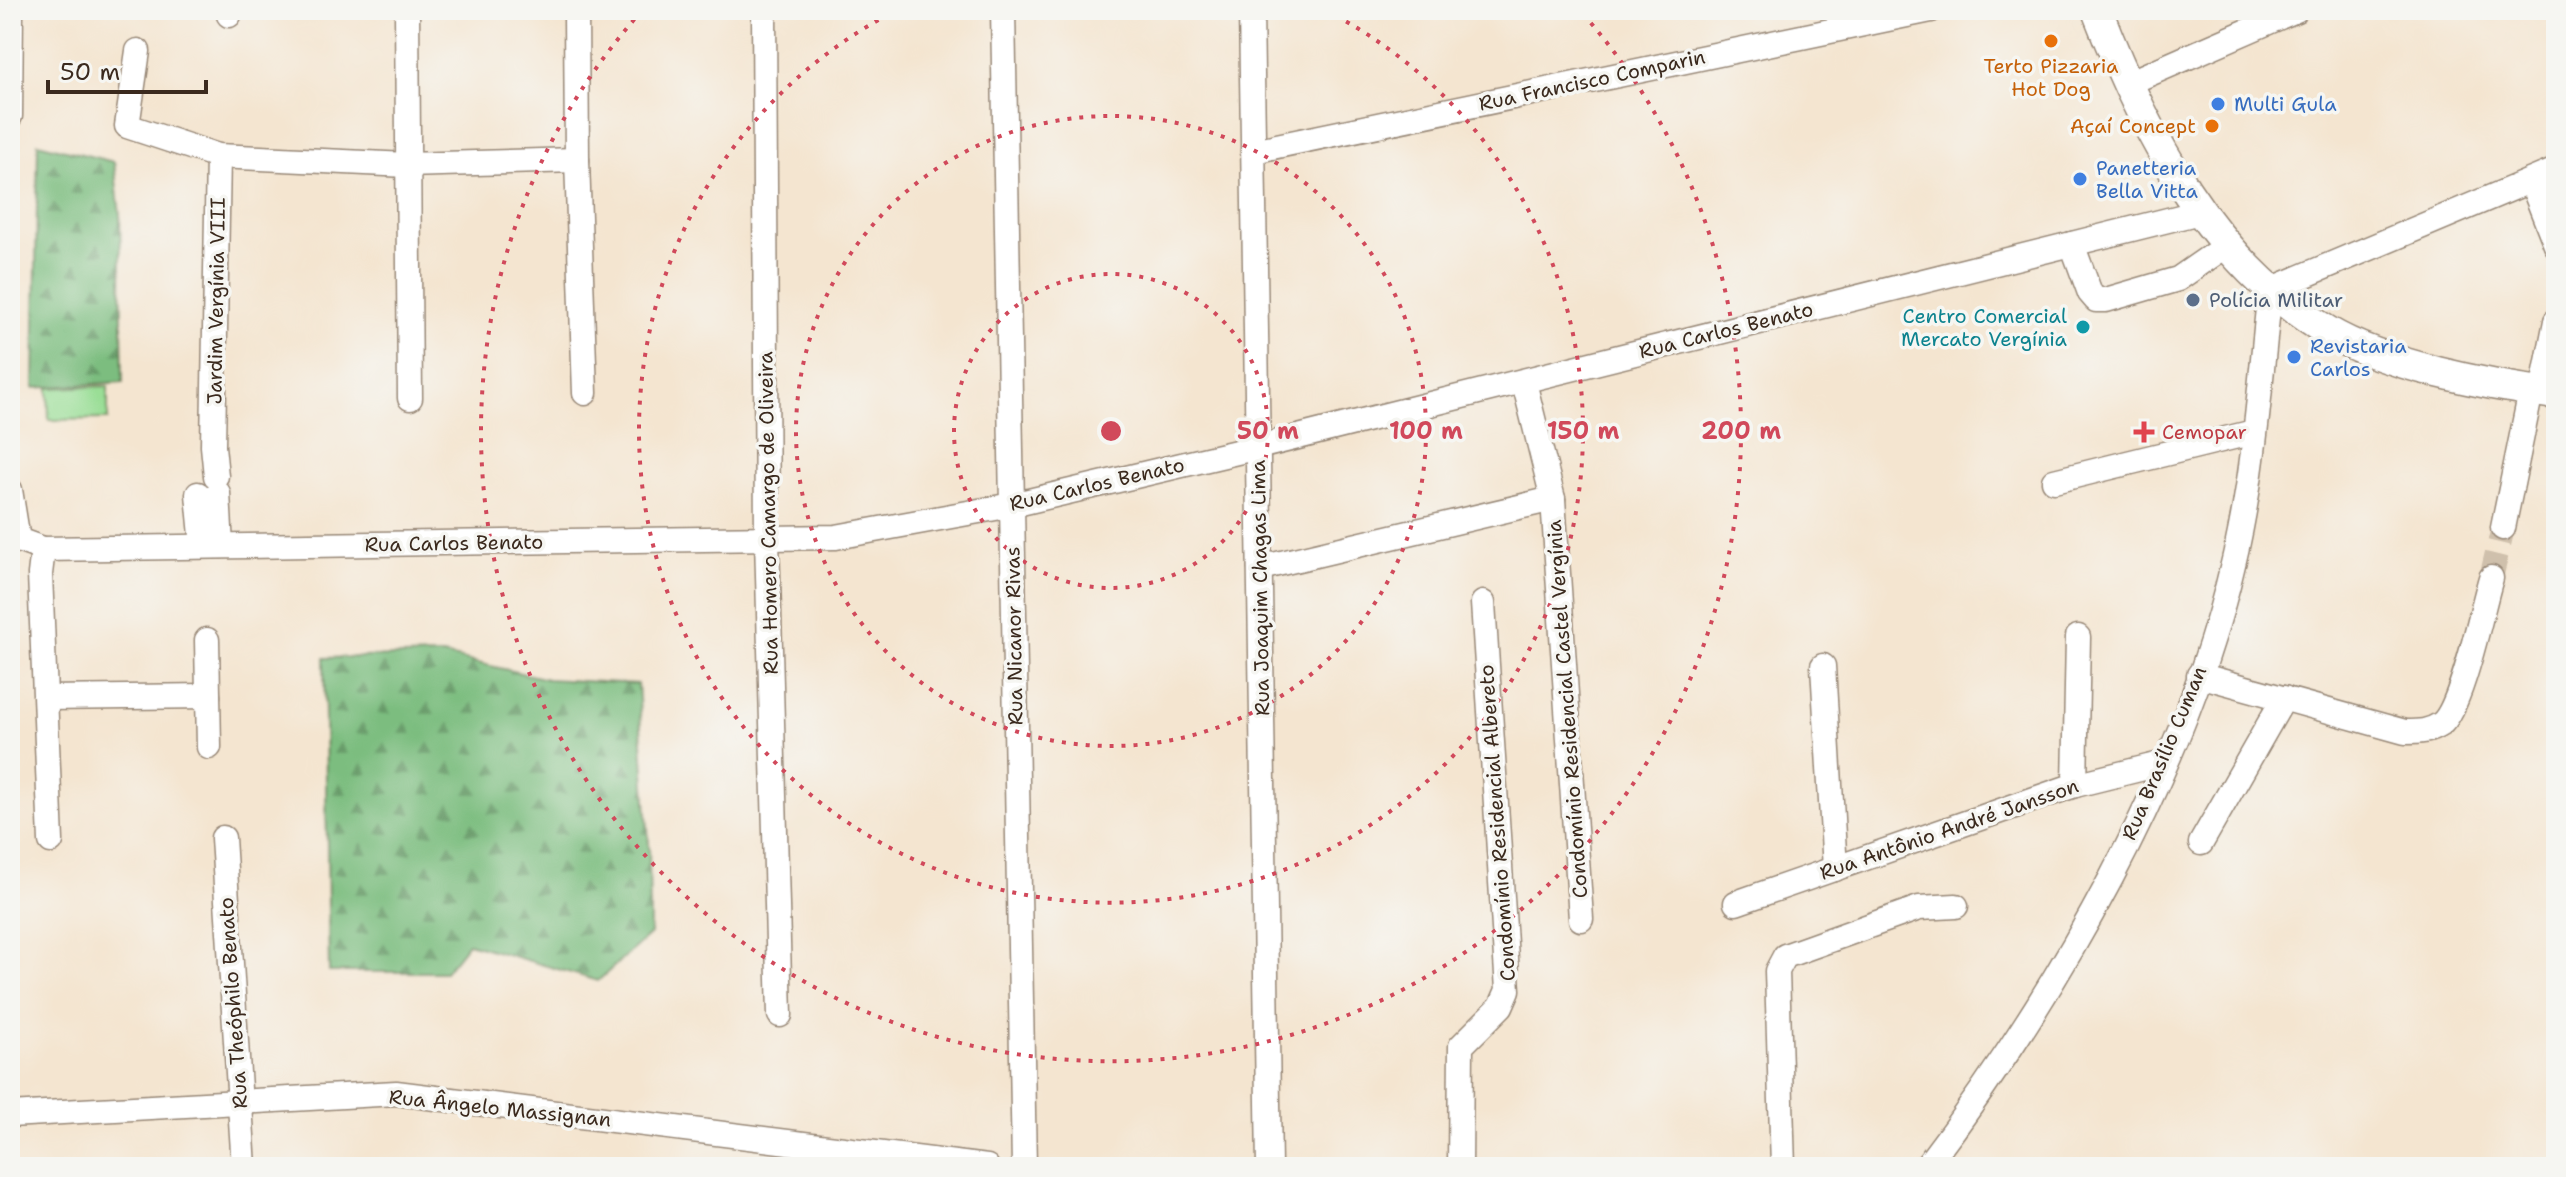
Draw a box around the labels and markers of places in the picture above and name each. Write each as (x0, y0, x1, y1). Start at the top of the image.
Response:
marker: Terto Pizzaria Hot Dog (2042, 32, 2060, 50)
place label: Terto Pizzaria Hot Dog (1984, 53, 2119, 102)
place label: Multi Gula (2234, 91, 2337, 117)
marker: Multi Gula (2209, 95, 2227, 113)
place label: Açaí Concept (2070, 113, 2196, 139)
marker: Açaí Concept (2203, 117, 2221, 135)
place label: Panetteria Bella Vitta (2096, 155, 2198, 204)
marker: Panetteria Bella Vitta (2071, 170, 2089, 188)
place label: Polícia Militar (2209, 287, 2343, 313)
marker: Polícia Militar (2184, 291, 2202, 309)
place label: Centro Comercial Mercato Vergínia (1901, 303, 2068, 352)
marker: Centro Comercial Mercato Vergínia (2074, 318, 2092, 336)
place label: Revistaria Carlos (2310, 333, 2407, 382)
marker: Revistaria Carlos (2285, 348, 2303, 366)
centre of rings (1097, 417, 1125, 445)
place label: Cemopar (2162, 419, 2247, 445)
marker: Cemopar (2133, 421, 2155, 443)

